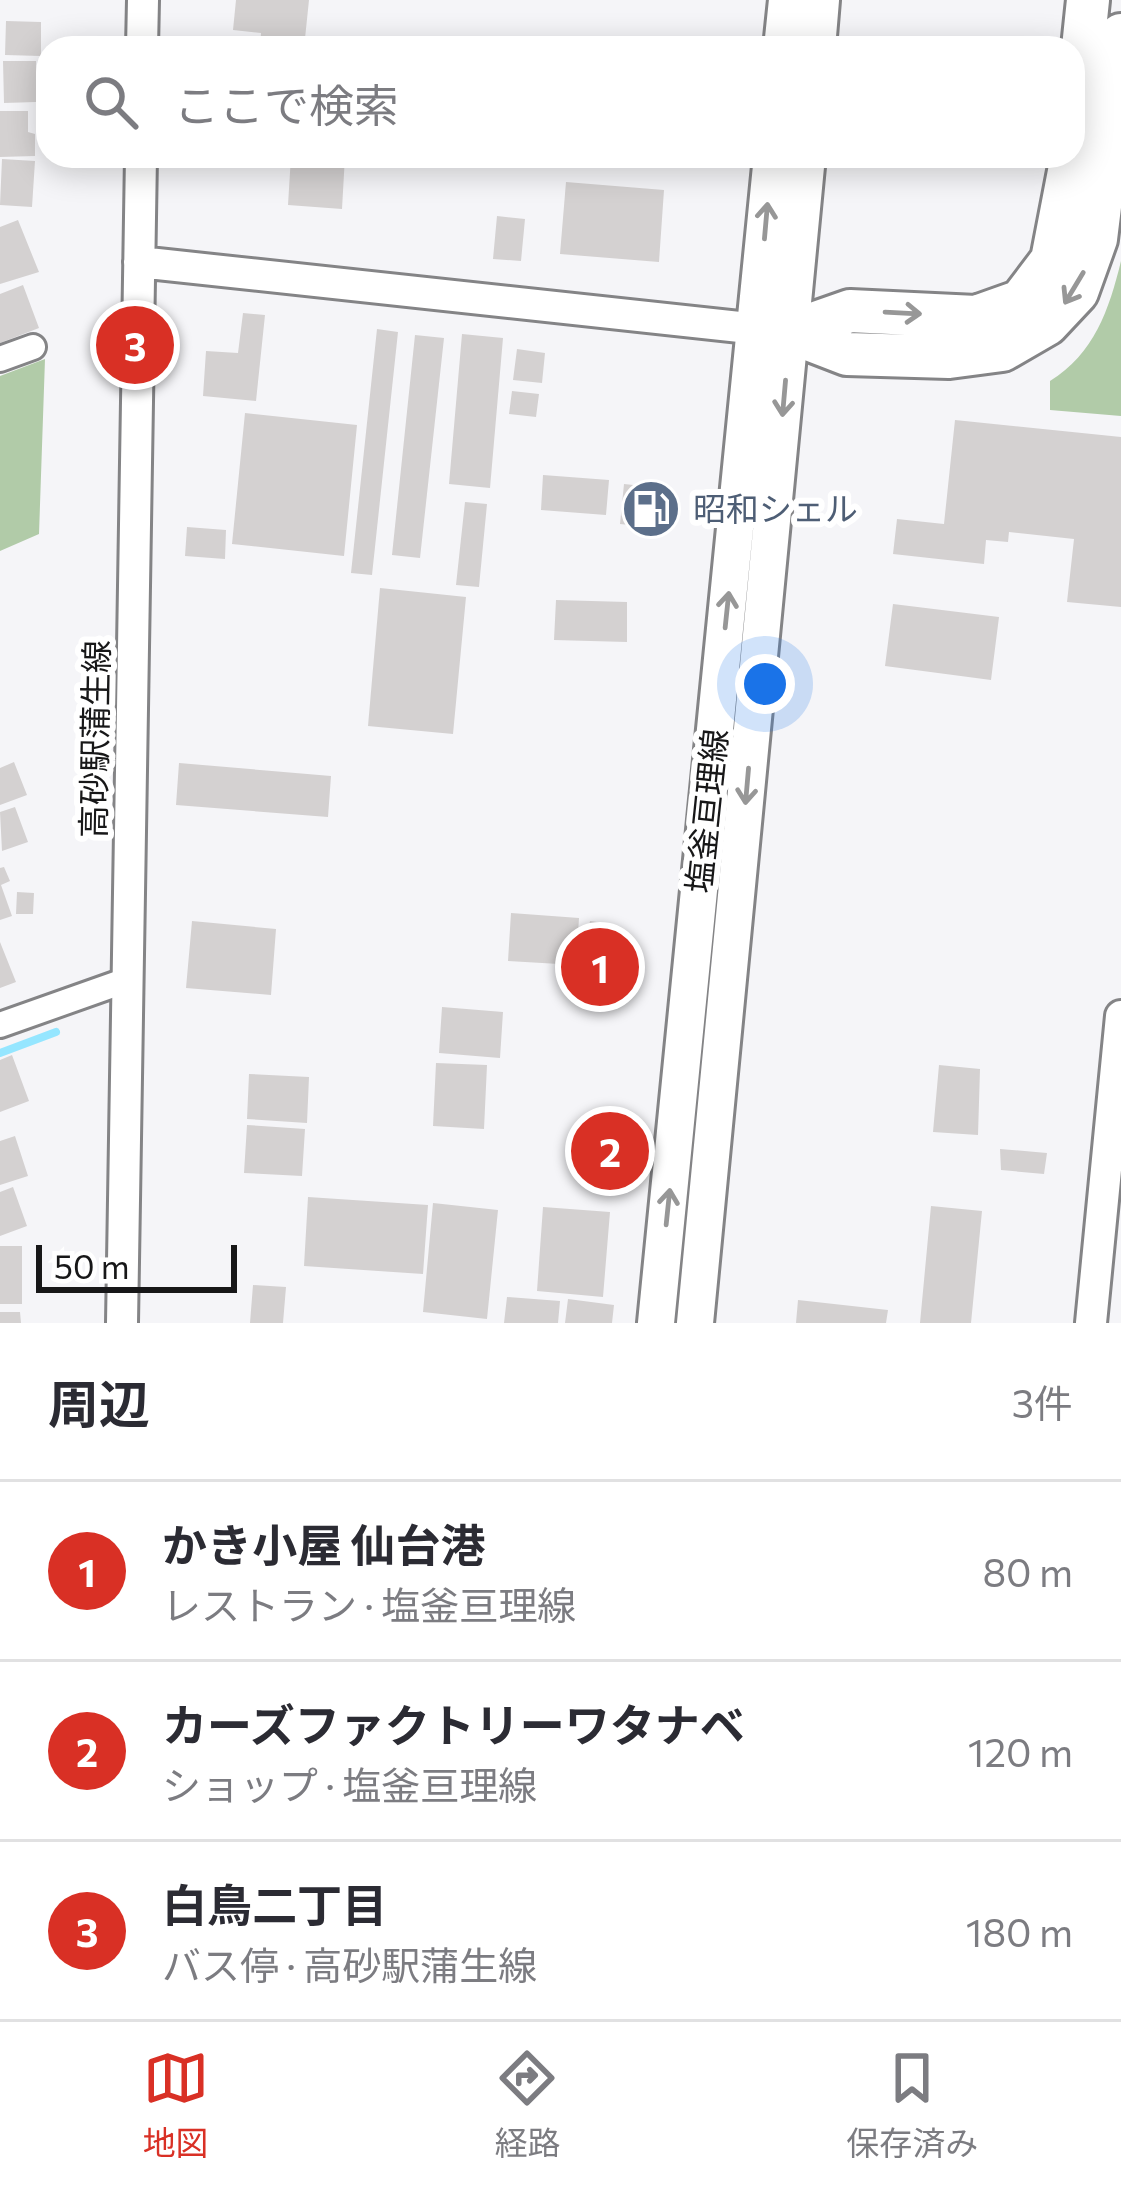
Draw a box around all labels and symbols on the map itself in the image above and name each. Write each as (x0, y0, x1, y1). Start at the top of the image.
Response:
one-way arrow (755, 203, 778, 242)
one-way arrow (1062, 271, 1086, 305)
pin: 3 (96, 300, 174, 390)
one-way arrow (883, 302, 922, 325)
one-way arrow (772, 378, 795, 417)
fuel station icon: 昭和シェル (620, 478, 682, 540)
place label: 昭和シェル (693, 487, 858, 528)
one-way arrow (716, 591, 739, 630)
street label: 高砂駅蒲生線 (71, 640, 116, 838)
your location (735, 654, 795, 714)
street label: 塩釜亘理線 (676, 727, 735, 895)
one-way arrow (735, 766, 758, 805)
pin: 1 (561, 922, 639, 1012)
pin: 2 (571, 1106, 649, 1196)
one-way arrow (657, 1188, 679, 1227)
scale bar (36, 1239, 237, 1292)

